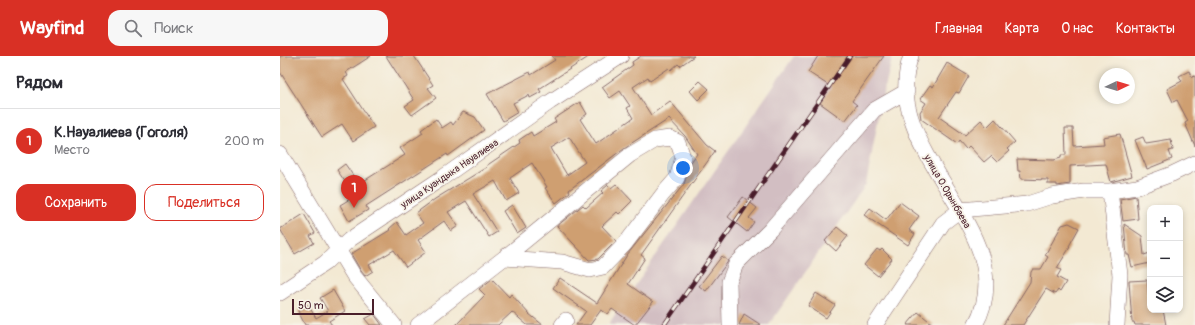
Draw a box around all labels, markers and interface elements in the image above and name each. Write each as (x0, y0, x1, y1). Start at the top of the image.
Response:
search box (108, 10, 388, 46)
text: Wayfind (20, 16, 84, 40)
icon: search (122, 17, 144, 39)
text: Поиск (154, 19, 193, 38)
text: Главная (935, 20, 982, 37)
text: Карта (1004, 20, 1039, 37)
text: О нас (1061, 20, 1094, 37)
text: Контакты (1116, 20, 1175, 37)
north arrow (1099, 68, 1135, 104)
text: Рядом (16, 72, 63, 93)
text: К.Науалиева (Гоголя) (54, 123, 189, 142)
text: 1 (26, 133, 32, 149)
text: 200 m (225, 133, 264, 149)
street label: улица Куандыка Науалиева (398, 136, 501, 212)
text: Место (54, 142, 90, 158)
street label: улица О.Орынбаева (921, 152, 973, 231)
your location (673, 158, 693, 178)
pin: 1 (341, 175, 367, 208)
button: Сохранить (16, 184, 136, 221)
button: Поделиться (144, 184, 264, 221)
map controls (1147, 205, 1183, 313)
button: + (1147, 205, 1183, 241)
button: − (1147, 241, 1183, 277)
button: layers (1147, 277, 1183, 313)
scale bar (292, 297, 374, 316)
text: 50 m (298, 299, 324, 312)

